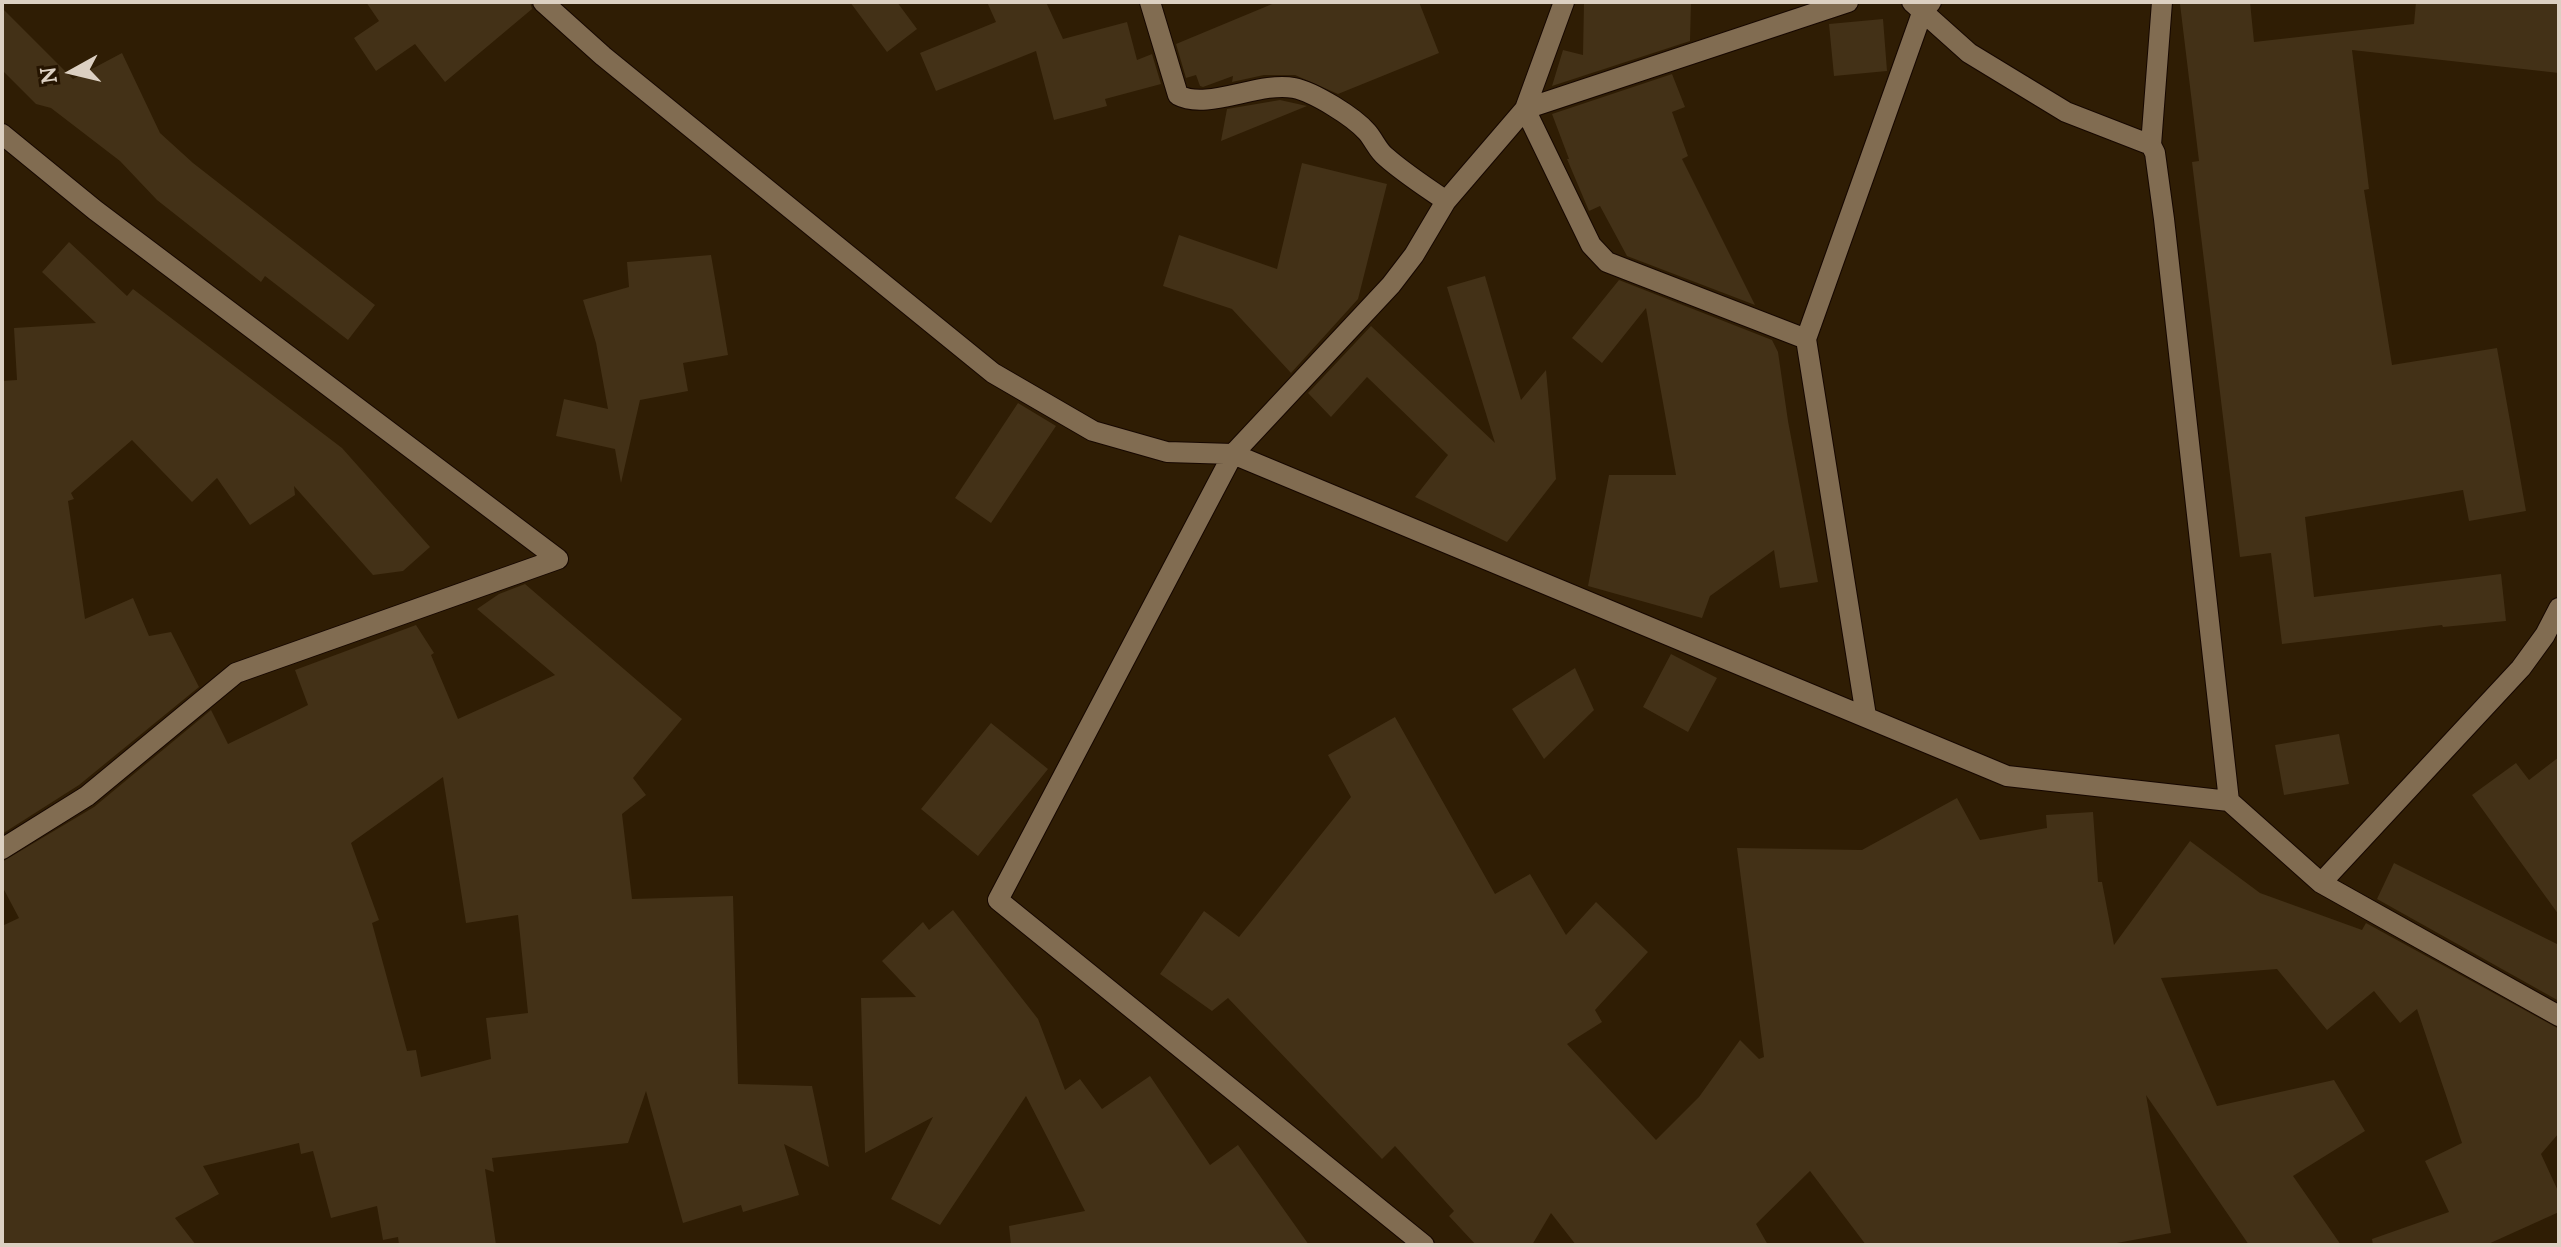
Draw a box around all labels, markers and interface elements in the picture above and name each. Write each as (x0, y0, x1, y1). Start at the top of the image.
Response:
north arrow (32, 32, 112, 112)
text: N (33, 65, 63, 86)

